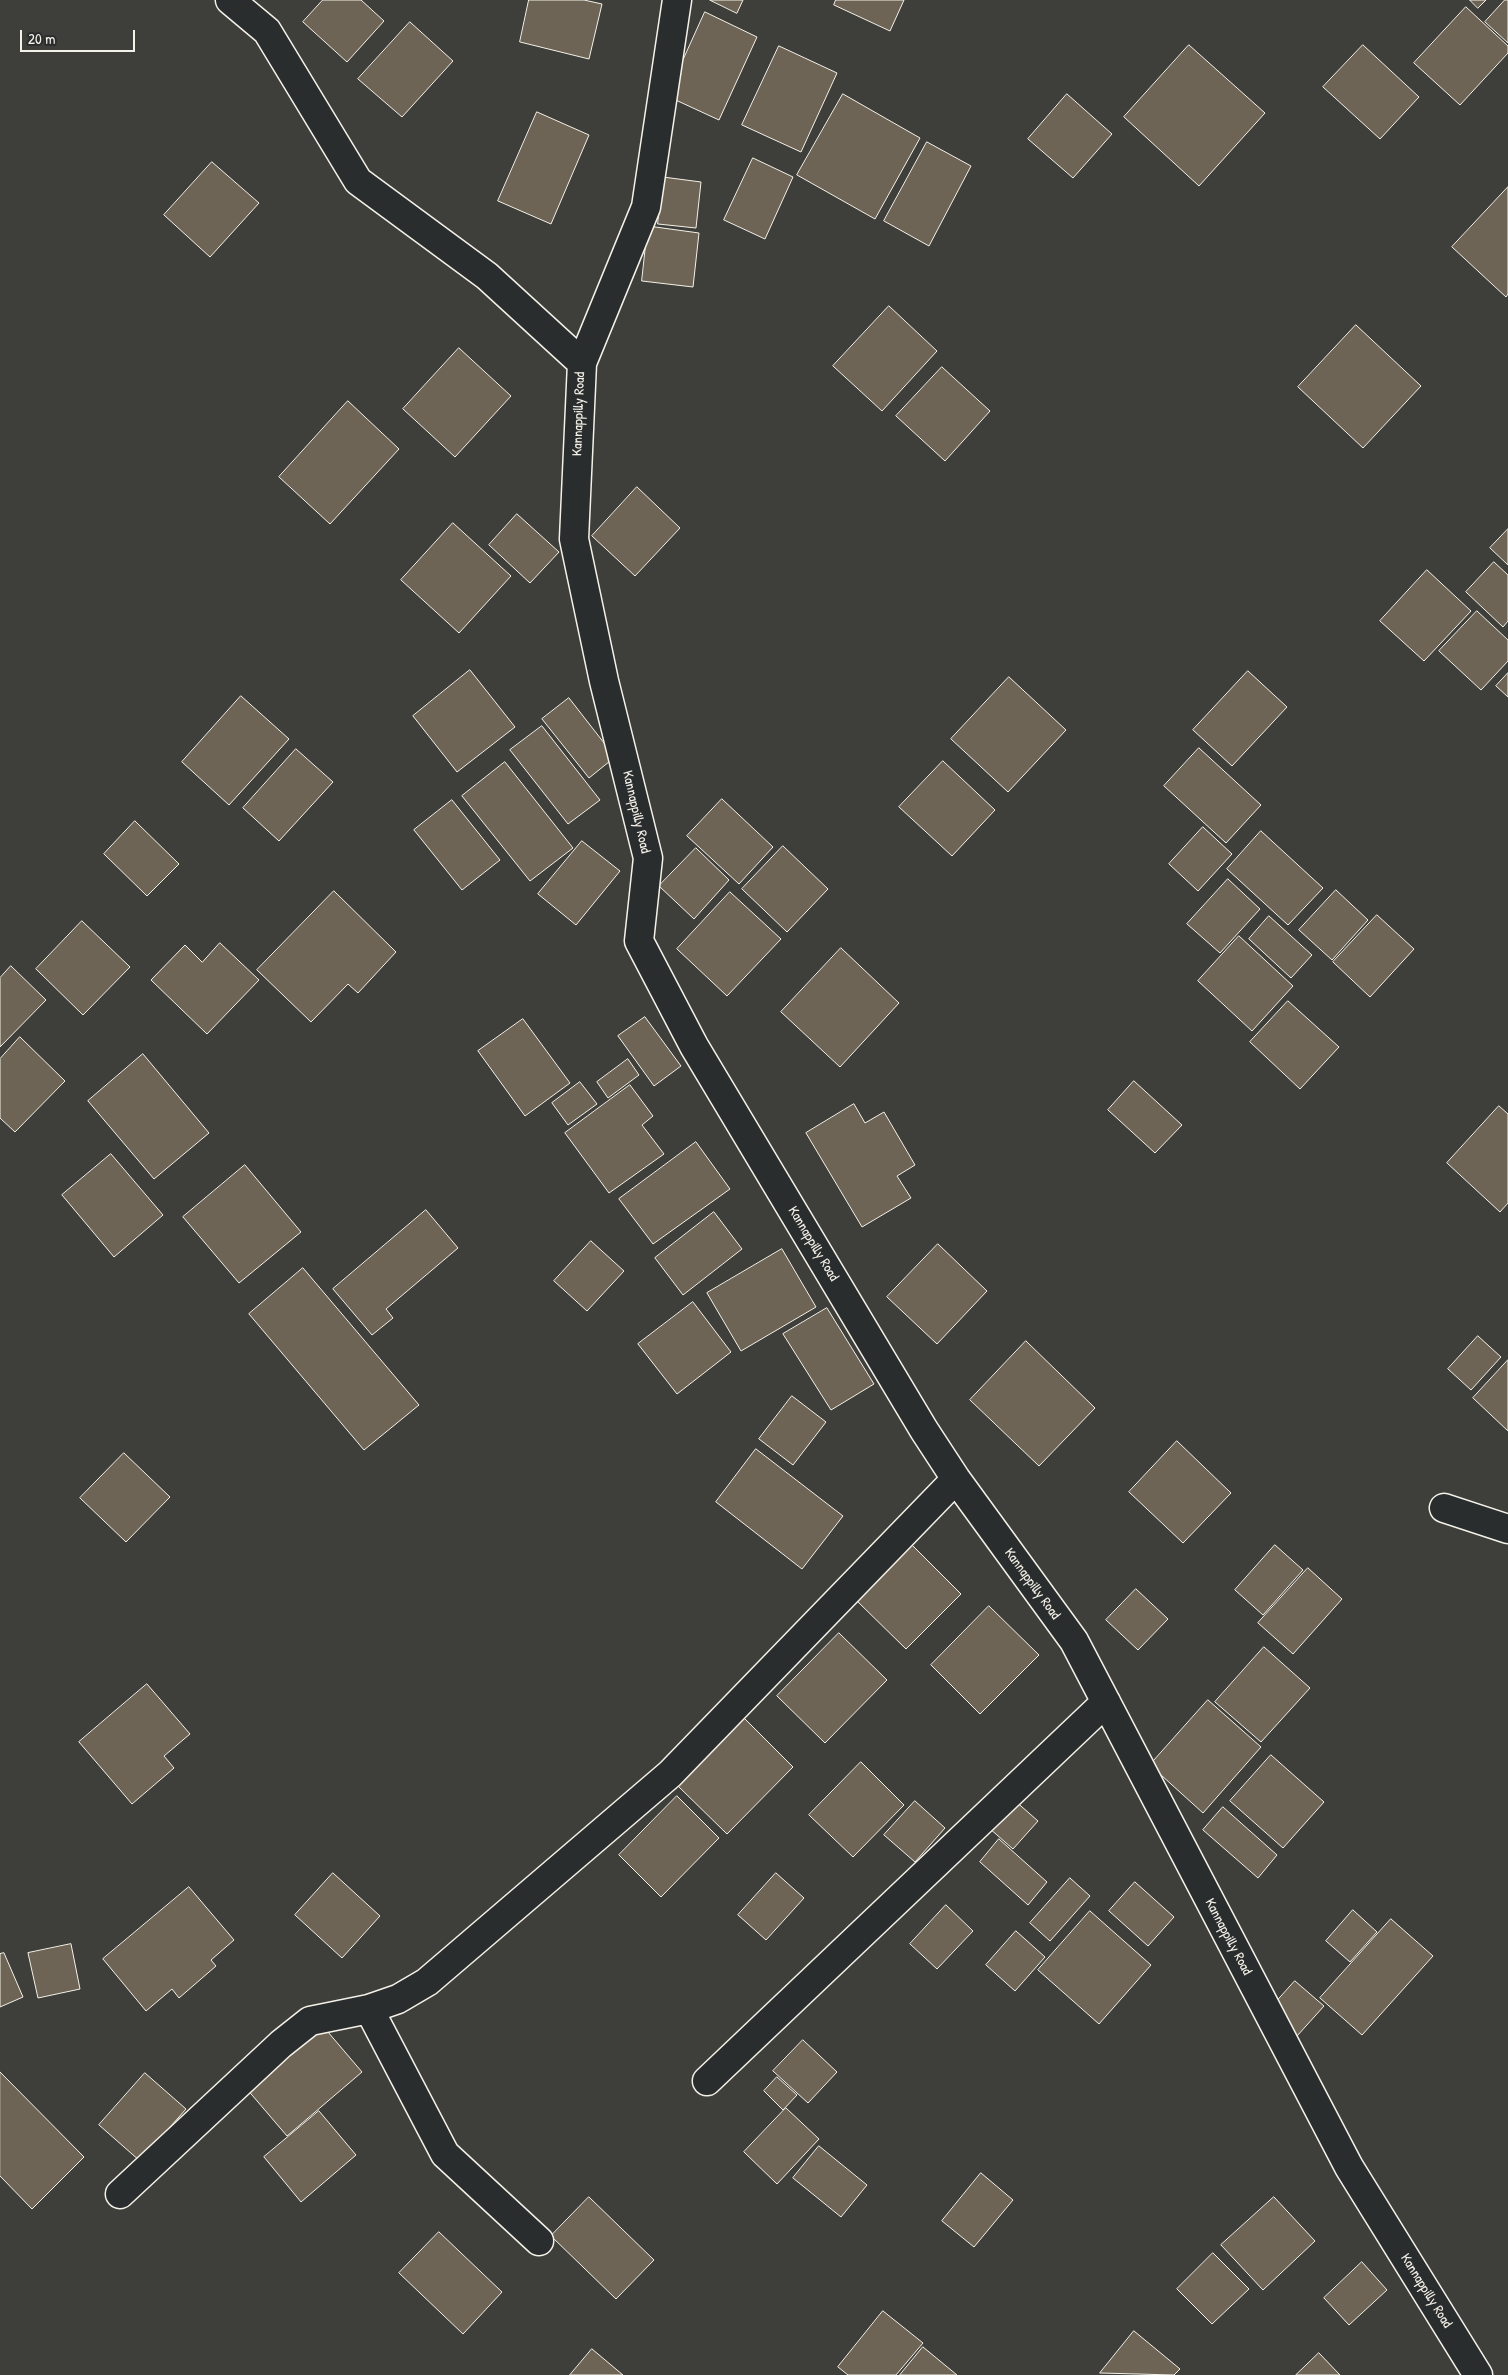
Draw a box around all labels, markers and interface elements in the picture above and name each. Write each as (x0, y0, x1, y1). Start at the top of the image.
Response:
scale bar (22, 20, 138, 52)
text: 20 m (28, 28, 55, 49)
street label: Kannappilly Road (569, 372, 589, 456)
street label: Kannappilly Road (618, 769, 654, 855)
street label: Kannappilly Road (784, 1204, 842, 1284)
street label: Kannappilly Road (1000, 1545, 1064, 1623)
street label: Kannappilly Road (1201, 1896, 1255, 1978)
street label: Kannappilly Road (1397, 2251, 1455, 2331)

